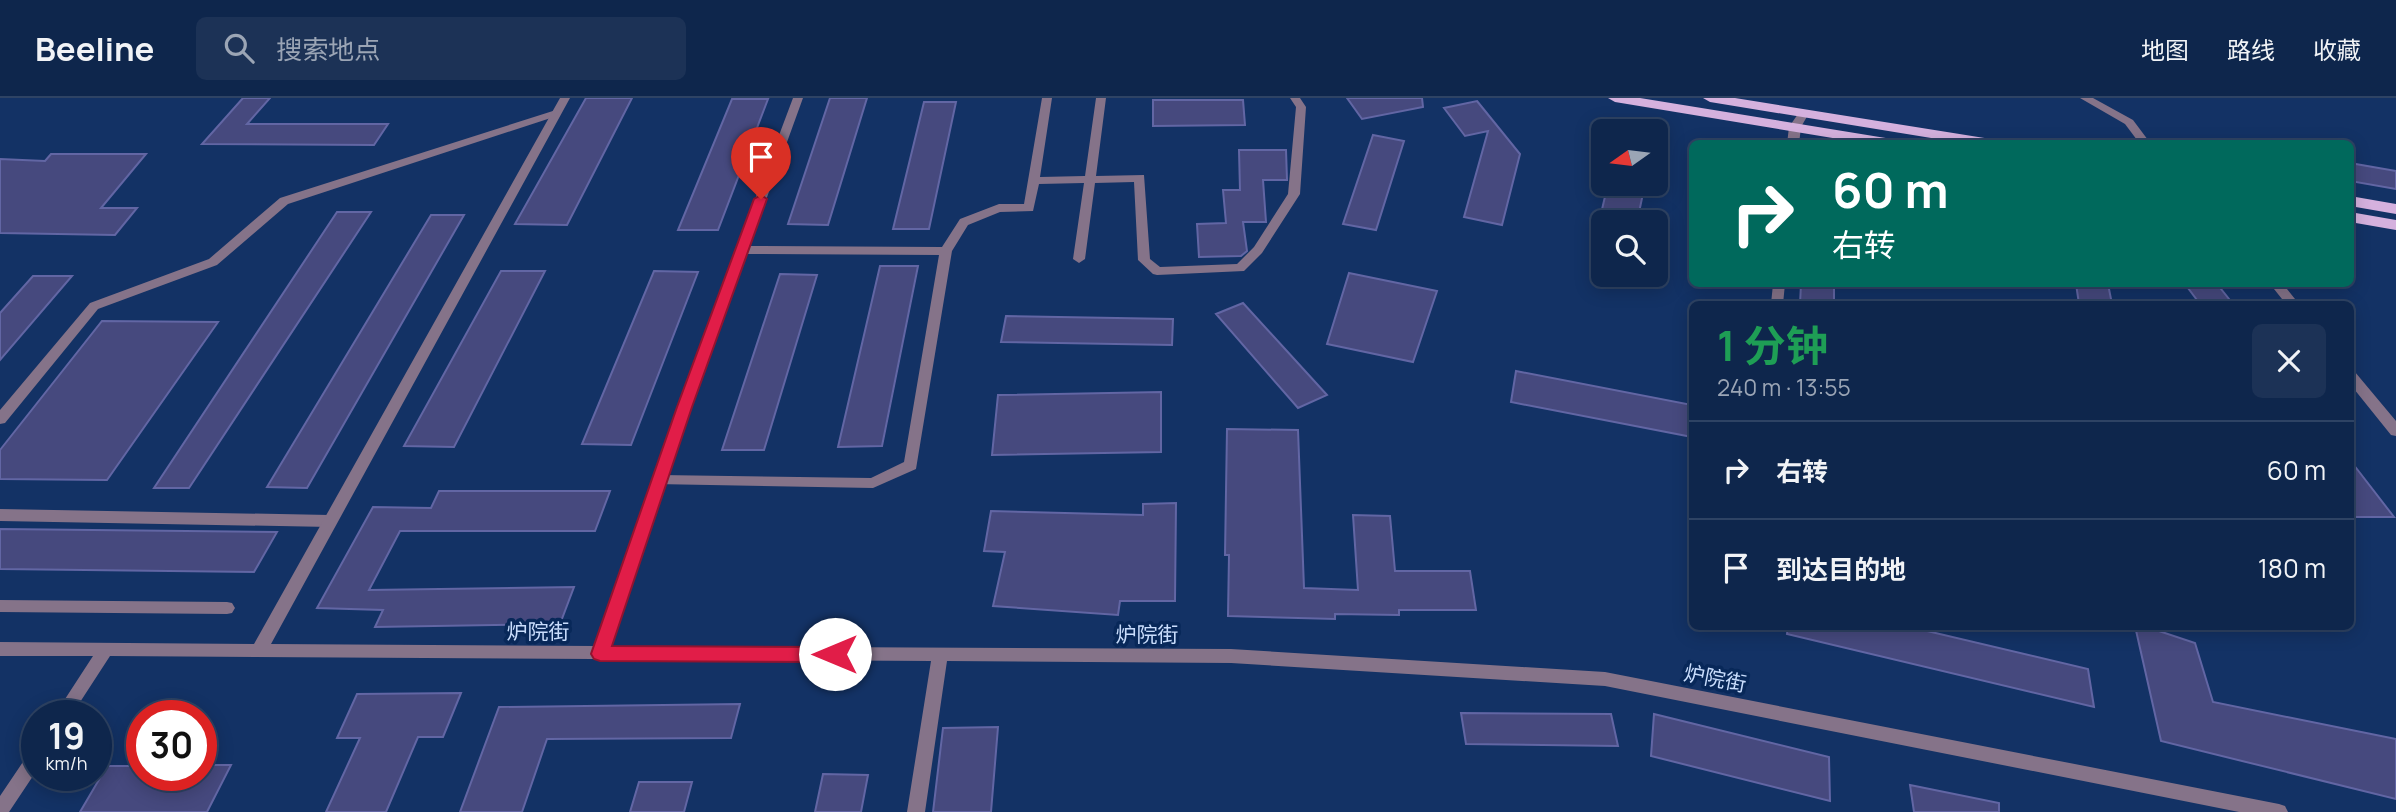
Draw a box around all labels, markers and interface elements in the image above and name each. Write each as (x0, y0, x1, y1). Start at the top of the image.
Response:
search box (196, 17, 686, 80)
text: Beeline (35, 26, 154, 71)
icon: search (220, 29, 258, 67)
text: 搜索地点 (276, 31, 380, 67)
text: 地图 (2141, 33, 2189, 66)
text: 路线 (2227, 33, 2275, 66)
text: 收藏 (2313, 33, 2361, 66)
north arrow (1591, 119, 1668, 196)
map controls (1591, 119, 1668, 287)
pin (731, 127, 791, 199)
icon: arrive (742, 138, 780, 176)
text: 60 m (1832, 156, 1949, 223)
icon: right (1717, 168, 1808, 259)
button: search (1591, 210, 1668, 287)
text: 右转 (1832, 223, 1896, 267)
text: 1 分钟 (1717, 316, 1828, 374)
button: close (2252, 324, 2326, 398)
text: 240 m · 13:55 (1717, 371, 1851, 403)
icon: right (1717, 451, 1755, 489)
text: 60 m (2267, 452, 2326, 488)
text: 右转 (1776, 453, 1828, 489)
icon: arrive (1717, 549, 1755, 587)
text: 180 m (2258, 550, 2326, 586)
text: 到达目的地 (1776, 551, 1906, 587)
street label: 炉院街 (507, 617, 570, 645)
position arrow (798, 617, 872, 691)
street label: 炉院街 (1116, 620, 1179, 648)
street label: 炉院街 (1682, 658, 1749, 698)
speed limit sign: 30 (126, 700, 217, 791)
text: 19 (48, 712, 85, 760)
text: km/h (46, 751, 87, 775)

